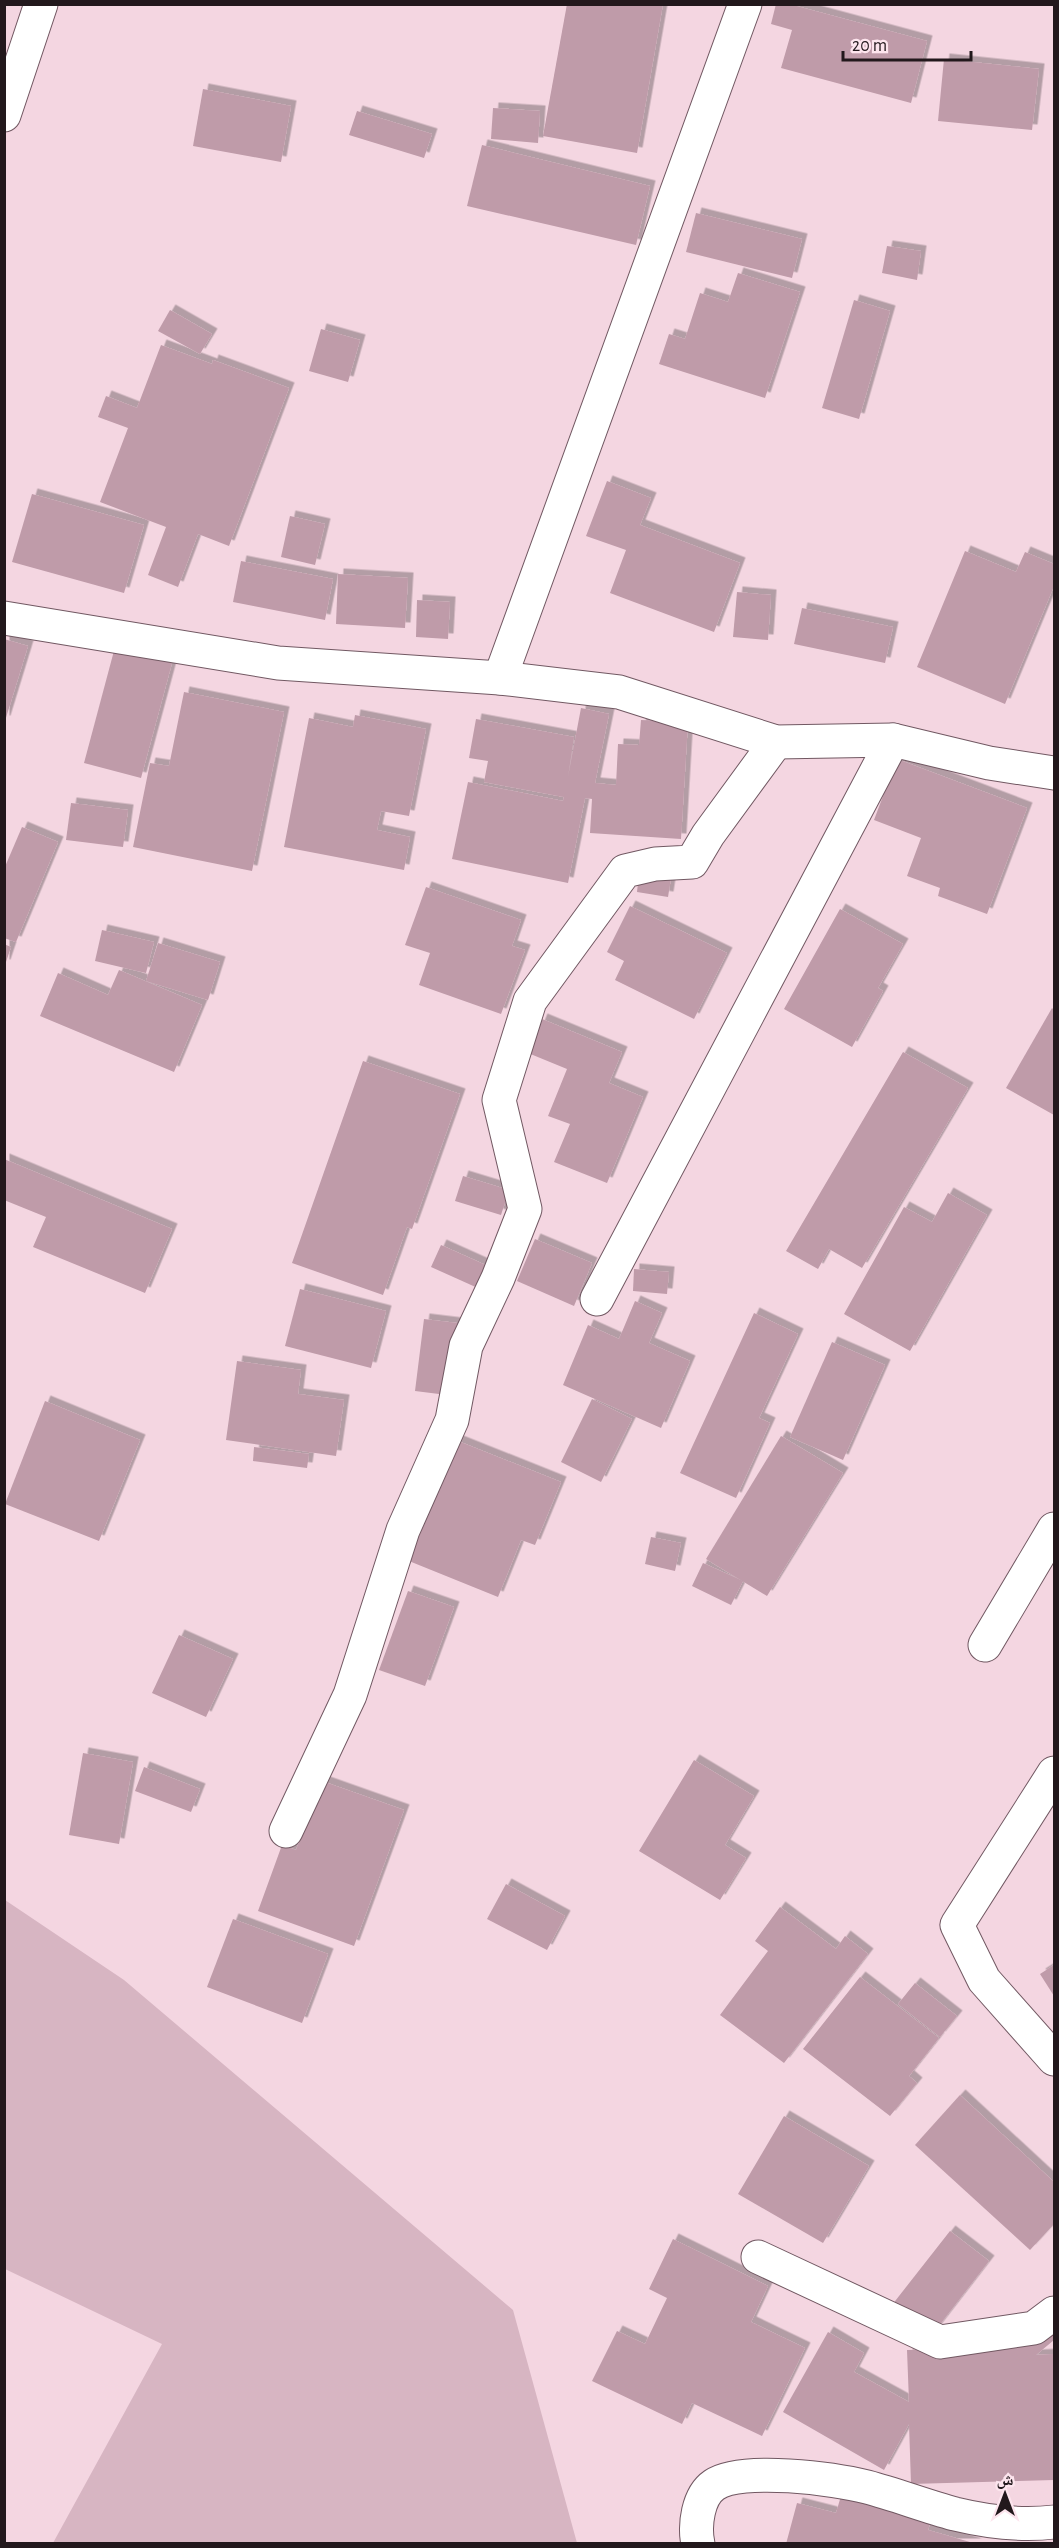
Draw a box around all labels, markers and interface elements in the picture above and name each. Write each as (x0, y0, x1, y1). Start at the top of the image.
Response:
scale bar (843, 24, 970, 62)
text: 20 m (852, 37, 887, 55)
north arrow (975, 2464, 1035, 2524)
text: ش (997, 2472, 1014, 2489)

